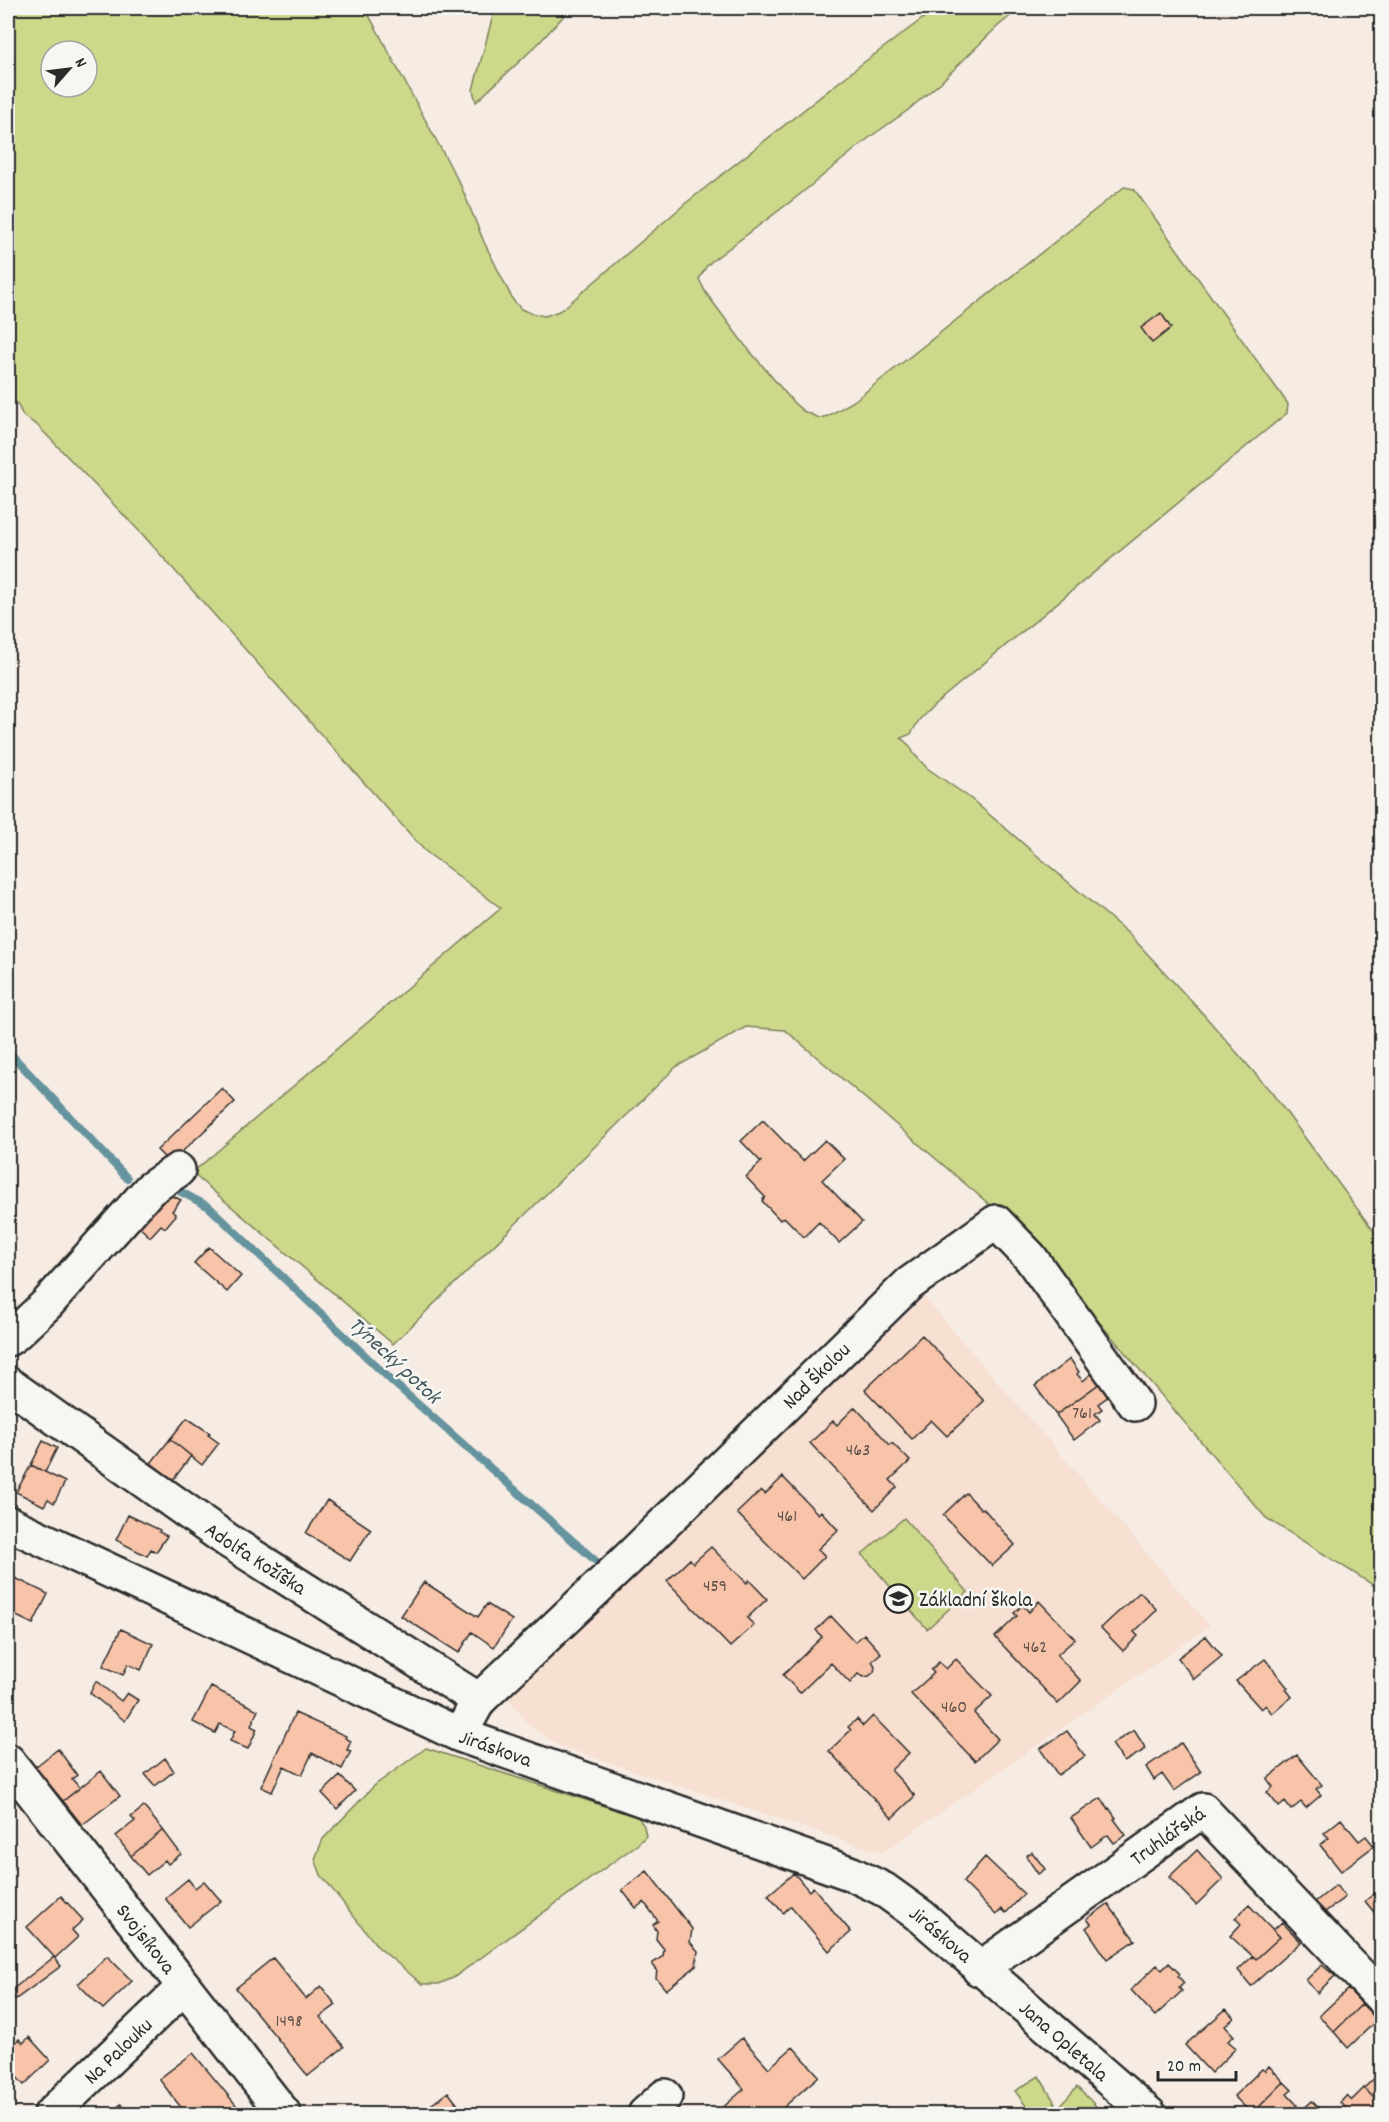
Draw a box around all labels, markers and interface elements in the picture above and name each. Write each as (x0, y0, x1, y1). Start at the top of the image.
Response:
north arrow (39, 39, 99, 99)
text: N (68, 54, 92, 72)
water label: Týnecký potok (341, 1311, 448, 1414)
street label: Nad Školou (777, 1337, 859, 1418)
house number: 761 (1072, 1402, 1092, 1427)
house number: 463 (846, 1439, 870, 1464)
house number: 461 (777, 1505, 797, 1530)
street label: Adolfa Kožíška (197, 1517, 312, 1605)
house number: 459 (703, 1575, 727, 1600)
school or university icon: Základní škola (882, 1583, 914, 1615)
place label: Základní škola (919, 1587, 1033, 1617)
house number: 462 (1023, 1636, 1047, 1661)
house number: 460 (941, 1696, 967, 1721)
street label: Jiráskova (454, 1724, 536, 1778)
street label: Truhlářská (1125, 1800, 1213, 1875)
street label: Svojsíkova (107, 1898, 182, 1983)
street label: Jiráskova (902, 1900, 978, 1973)
street label: Jana Opletala (1011, 1995, 1115, 2091)
house number: 1498 (276, 2010, 302, 2035)
street label: Na Palouku (78, 2012, 161, 2093)
scale bar (1158, 2044, 1236, 2082)
text: 20 m (1167, 2055, 1201, 2080)

